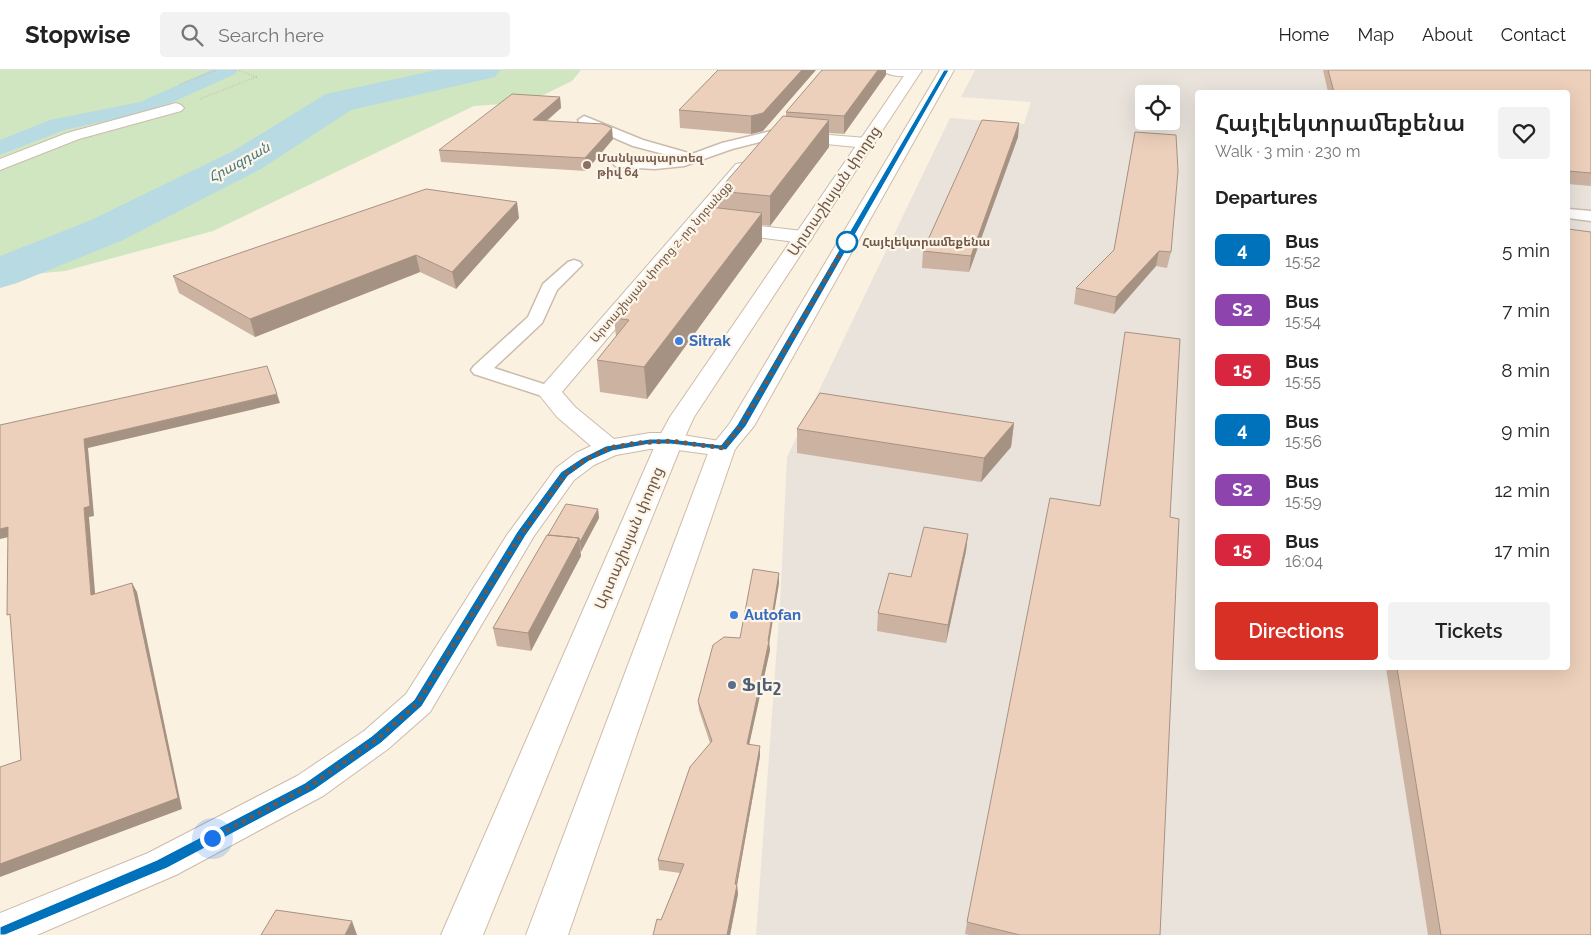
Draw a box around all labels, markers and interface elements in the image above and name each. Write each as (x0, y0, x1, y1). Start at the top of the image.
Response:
search box (160, 12, 510, 57)
text: Stopwise (25, 20, 130, 49)
icon: search (178, 21, 206, 49)
text: Search here (218, 24, 324, 46)
text: Home (1278, 24, 1329, 45)
text: Map (1357, 24, 1394, 45)
text: About (1422, 24, 1473, 45)
text: Contact (1501, 24, 1566, 45)
map controls (1135, 85, 1180, 130)
button: locate (1135, 85, 1180, 130)
button: heart (1498, 107, 1550, 159)
text: Հայէլեկտրամեքենա (1215, 108, 1465, 137)
street label: Արտաշիսյան փողոց (784, 122, 884, 260)
water label: Հրազդան (206, 138, 273, 186)
text: Walk · 3 min · 230 m (1215, 142, 1360, 161)
place label: Մանկապարտեզ թիվ 64 (597, 151, 705, 179)
marker: Մանկապարտեզ թիվ 64 (581, 159, 593, 171)
street label: Արտաշիսյան փողոց 2-րդ նրբանցք (587, 179, 735, 345)
text: Departures (1215, 186, 1317, 208)
text: Bus (1285, 230, 1319, 252)
marker: Հայէլեկտրամեքենա (836, 231, 858, 253)
place label: Հայէլեկտրամեքենա (862, 235, 990, 249)
text: 4 (1237, 239, 1248, 260)
text: 5 min (1502, 239, 1550, 261)
text: 15:52 (1285, 252, 1321, 271)
text: Bus (1285, 290, 1319, 312)
text: Տ2 (1232, 299, 1253, 320)
text: 7 min (1502, 299, 1550, 321)
text: 15:54 (1285, 312, 1321, 331)
place label: Sitrak (689, 332, 731, 350)
marker: Sitrak (673, 335, 685, 347)
text: Bus (1285, 350, 1319, 372)
text: 15 (1233, 359, 1252, 380)
text: 8 min (1501, 359, 1550, 381)
text: 15:55 (1285, 372, 1321, 391)
text: Bus (1285, 410, 1319, 432)
text: 4 (1237, 419, 1248, 440)
text: 9 min (1501, 419, 1550, 441)
text: 15:56 (1285, 432, 1322, 451)
street label: Արտաշիսյան փողոց (591, 464, 667, 612)
text: Bus (1285, 470, 1319, 492)
text: Տ2 (1232, 479, 1253, 500)
text: 12 min (1494, 479, 1550, 501)
text: 15:59 (1285, 492, 1322, 511)
text: Bus (1285, 530, 1319, 552)
text: 15 (1233, 539, 1252, 560)
text: 17 min (1494, 539, 1550, 561)
text: 16:04 (1285, 552, 1323, 571)
button: Directions (1215, 602, 1378, 660)
button: Tickets (1388, 602, 1550, 660)
place label: Autofan (744, 606, 801, 624)
marker: Autofan (728, 609, 740, 621)
place label: Ֆլեշ (742, 674, 781, 695)
marker: Ֆլեշ (726, 679, 738, 691)
your location (200, 826, 225, 851)

